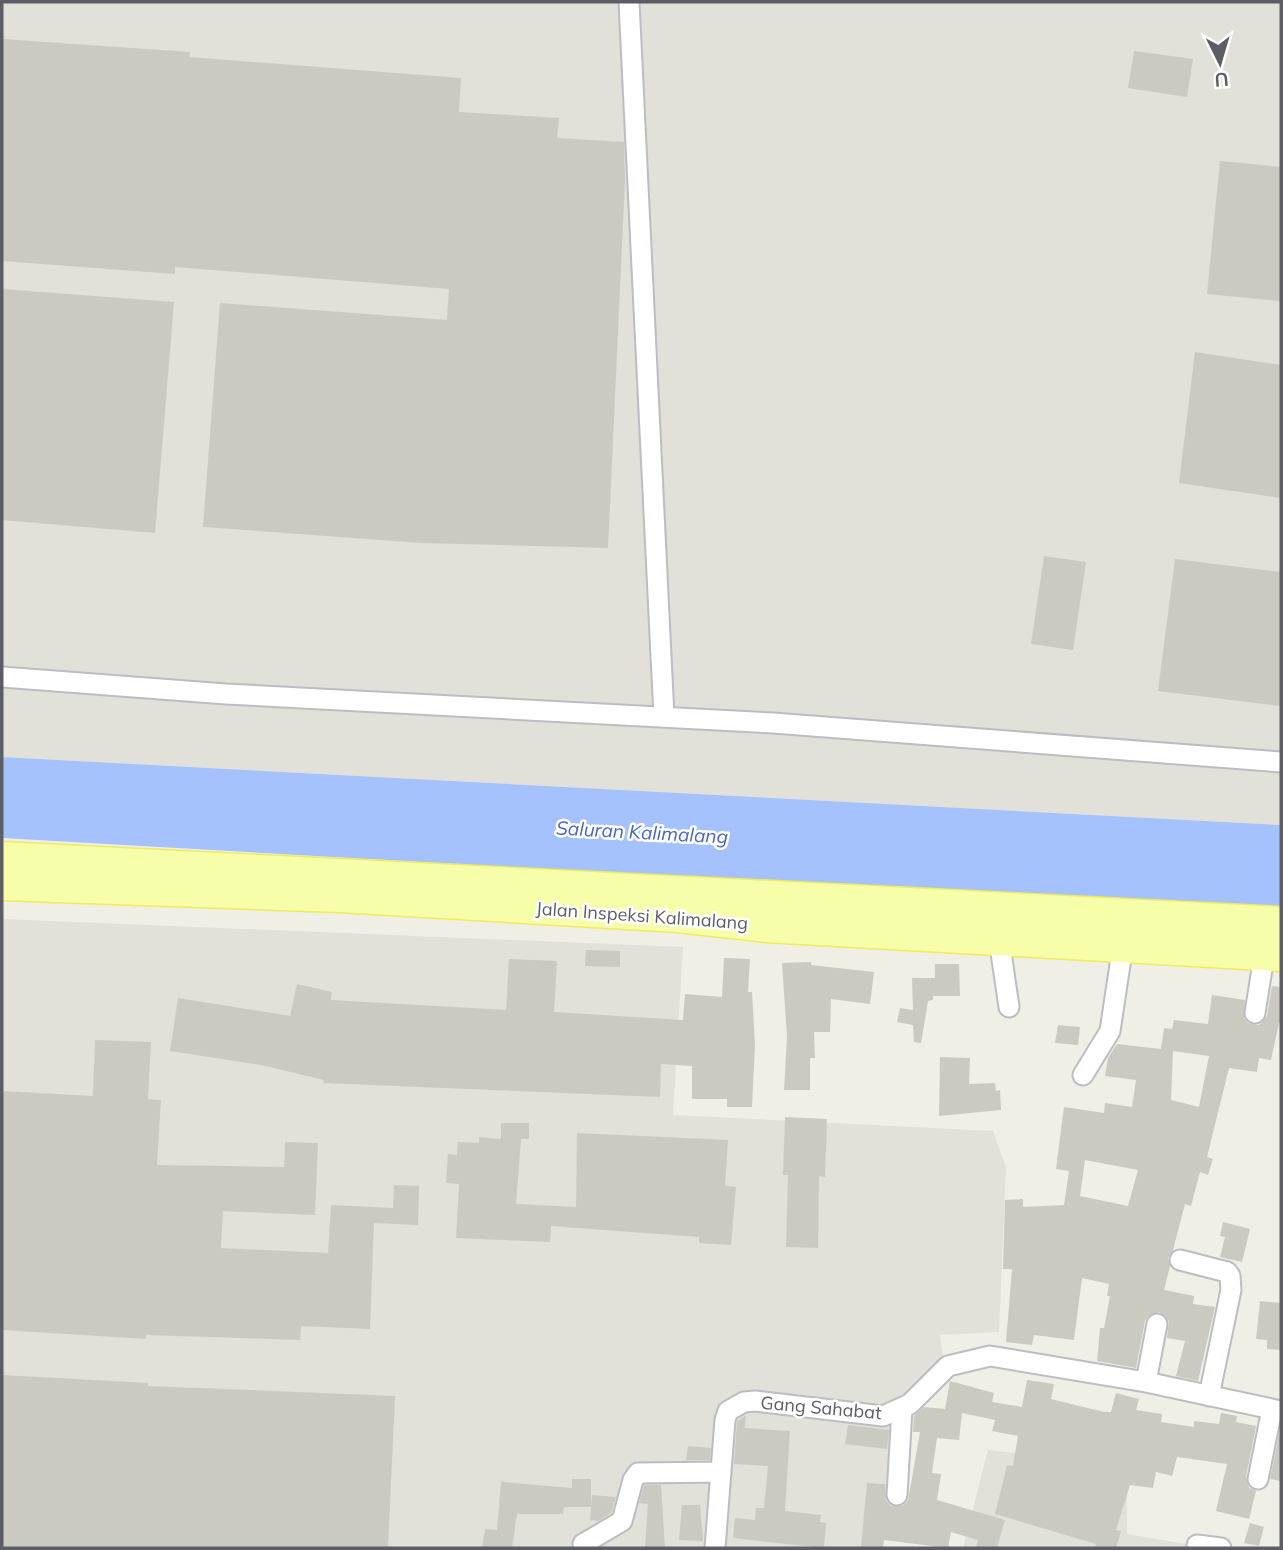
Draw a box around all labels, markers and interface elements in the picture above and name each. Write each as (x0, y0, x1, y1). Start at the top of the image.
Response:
north arrow (1185, 28, 1255, 98)
text: U (1213, 67, 1230, 93)
water label: Saluran Kalimalang (555, 816, 729, 848)
street label: Jalan Inspeksi Kalimalang (535, 897, 749, 934)
street label: Gang Sahabat (760, 1391, 882, 1424)

